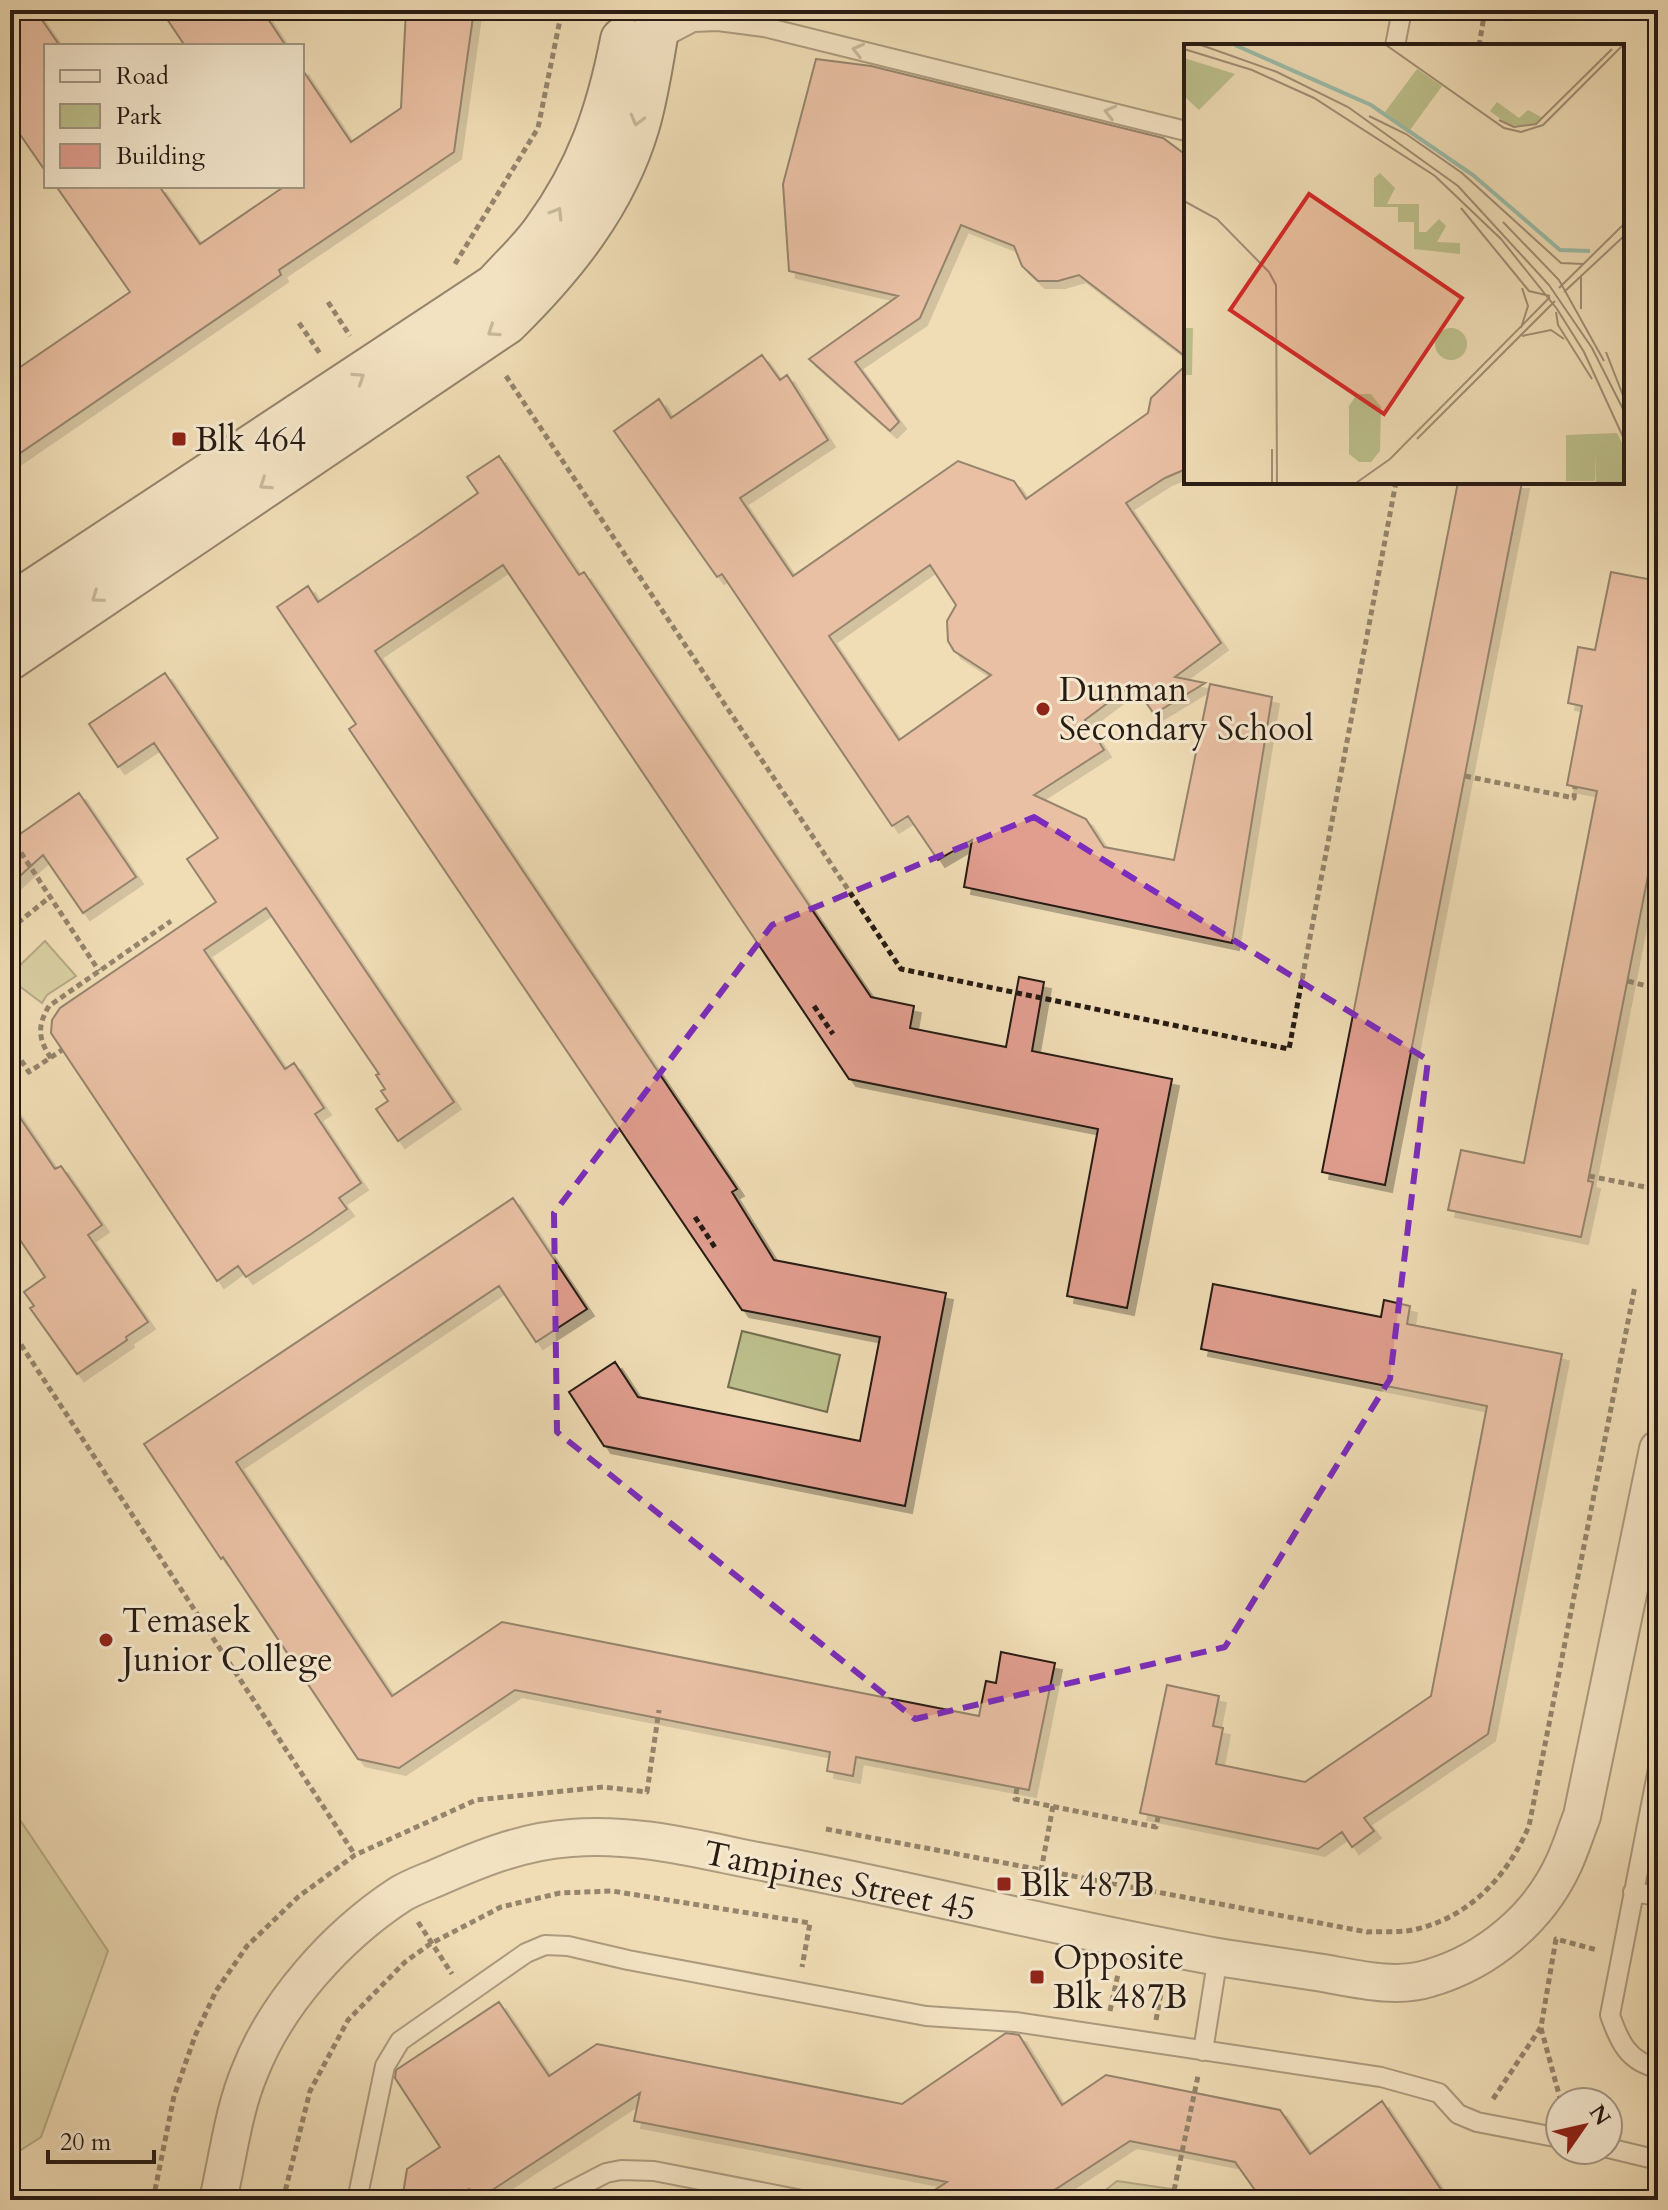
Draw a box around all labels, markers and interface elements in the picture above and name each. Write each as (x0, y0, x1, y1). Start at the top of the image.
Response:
one-way arrow (851, 43, 865, 60)
legend (44, 44, 304, 188)
inset map (1184, 44, 1624, 484)
text: Road (116, 60, 169, 93)
text: Park (116, 100, 162, 133)
one-way arrow (1104, 105, 1118, 122)
one-way arrow (630, 112, 647, 126)
text: Building (116, 140, 206, 173)
one-way arrow (547, 208, 562, 222)
one-way arrow (487, 321, 502, 336)
one-way arrow (351, 373, 365, 388)
place label: Blk 464 (195, 417, 306, 463)
marker: Blk 464 (170, 430, 188, 448)
one-way arrow (260, 474, 274, 489)
one-way arrow (91, 588, 105, 603)
place label: Dunman Secondary School (1059, 667, 1314, 752)
marker: Dunman Secondary School (1034, 700, 1052, 718)
place label: Temasek Junior College (117, 1598, 333, 1683)
marker: Temasek Junior College (97, 1631, 115, 1649)
street label: Tampines Street 45 (699, 1830, 980, 1932)
place label: Blk 487B (1020, 1862, 1154, 1908)
marker: Blk 487B (995, 1875, 1013, 1893)
place label: Opposite Blk 487B (1053, 1935, 1187, 2020)
marker: Opposite Blk 487B (1028, 1968, 1046, 1986)
north arrow (1544, 2086, 1624, 2166)
text: N (1582, 2099, 1618, 2132)
scale bar (48, 2114, 154, 2164)
text: 20 m (60, 2126, 112, 2159)

